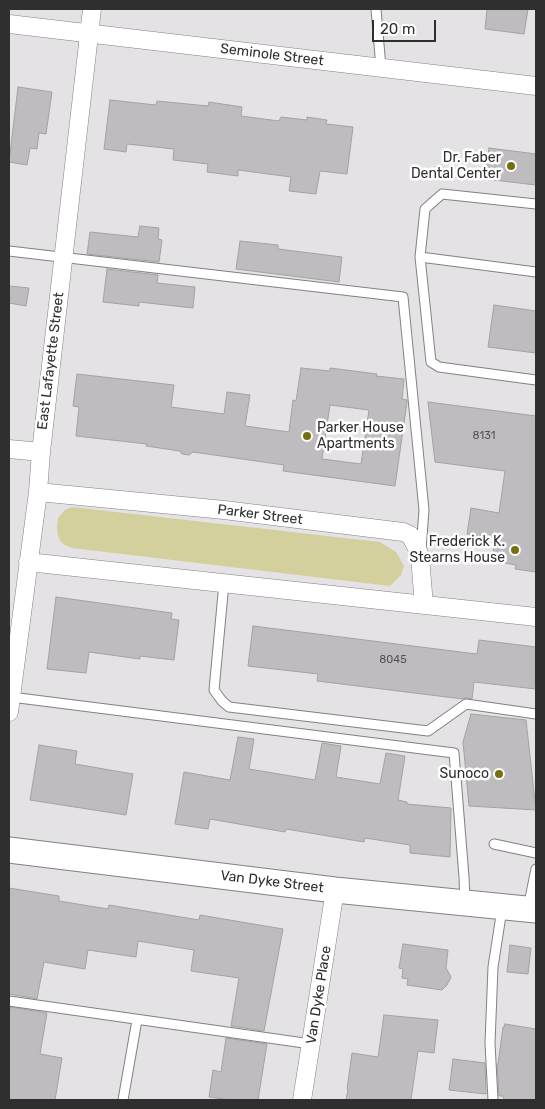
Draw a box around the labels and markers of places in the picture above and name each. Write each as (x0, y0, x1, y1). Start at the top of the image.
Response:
place label: Dr. Faber Dental Center (411, 150, 501, 182)
marker: Dr. Faber Dental Center (505, 160, 517, 172)
place label: Parker House Apartments (317, 420, 404, 452)
marker: Parker House Apartments (301, 430, 313, 442)
place label: Frederick K. Stearns House (409, 534, 505, 566)
marker: Frederick K. Stearns House (509, 544, 521, 556)
place label: Sunoco (440, 766, 489, 782)
marker: Sunoco (493, 768, 505, 780)

